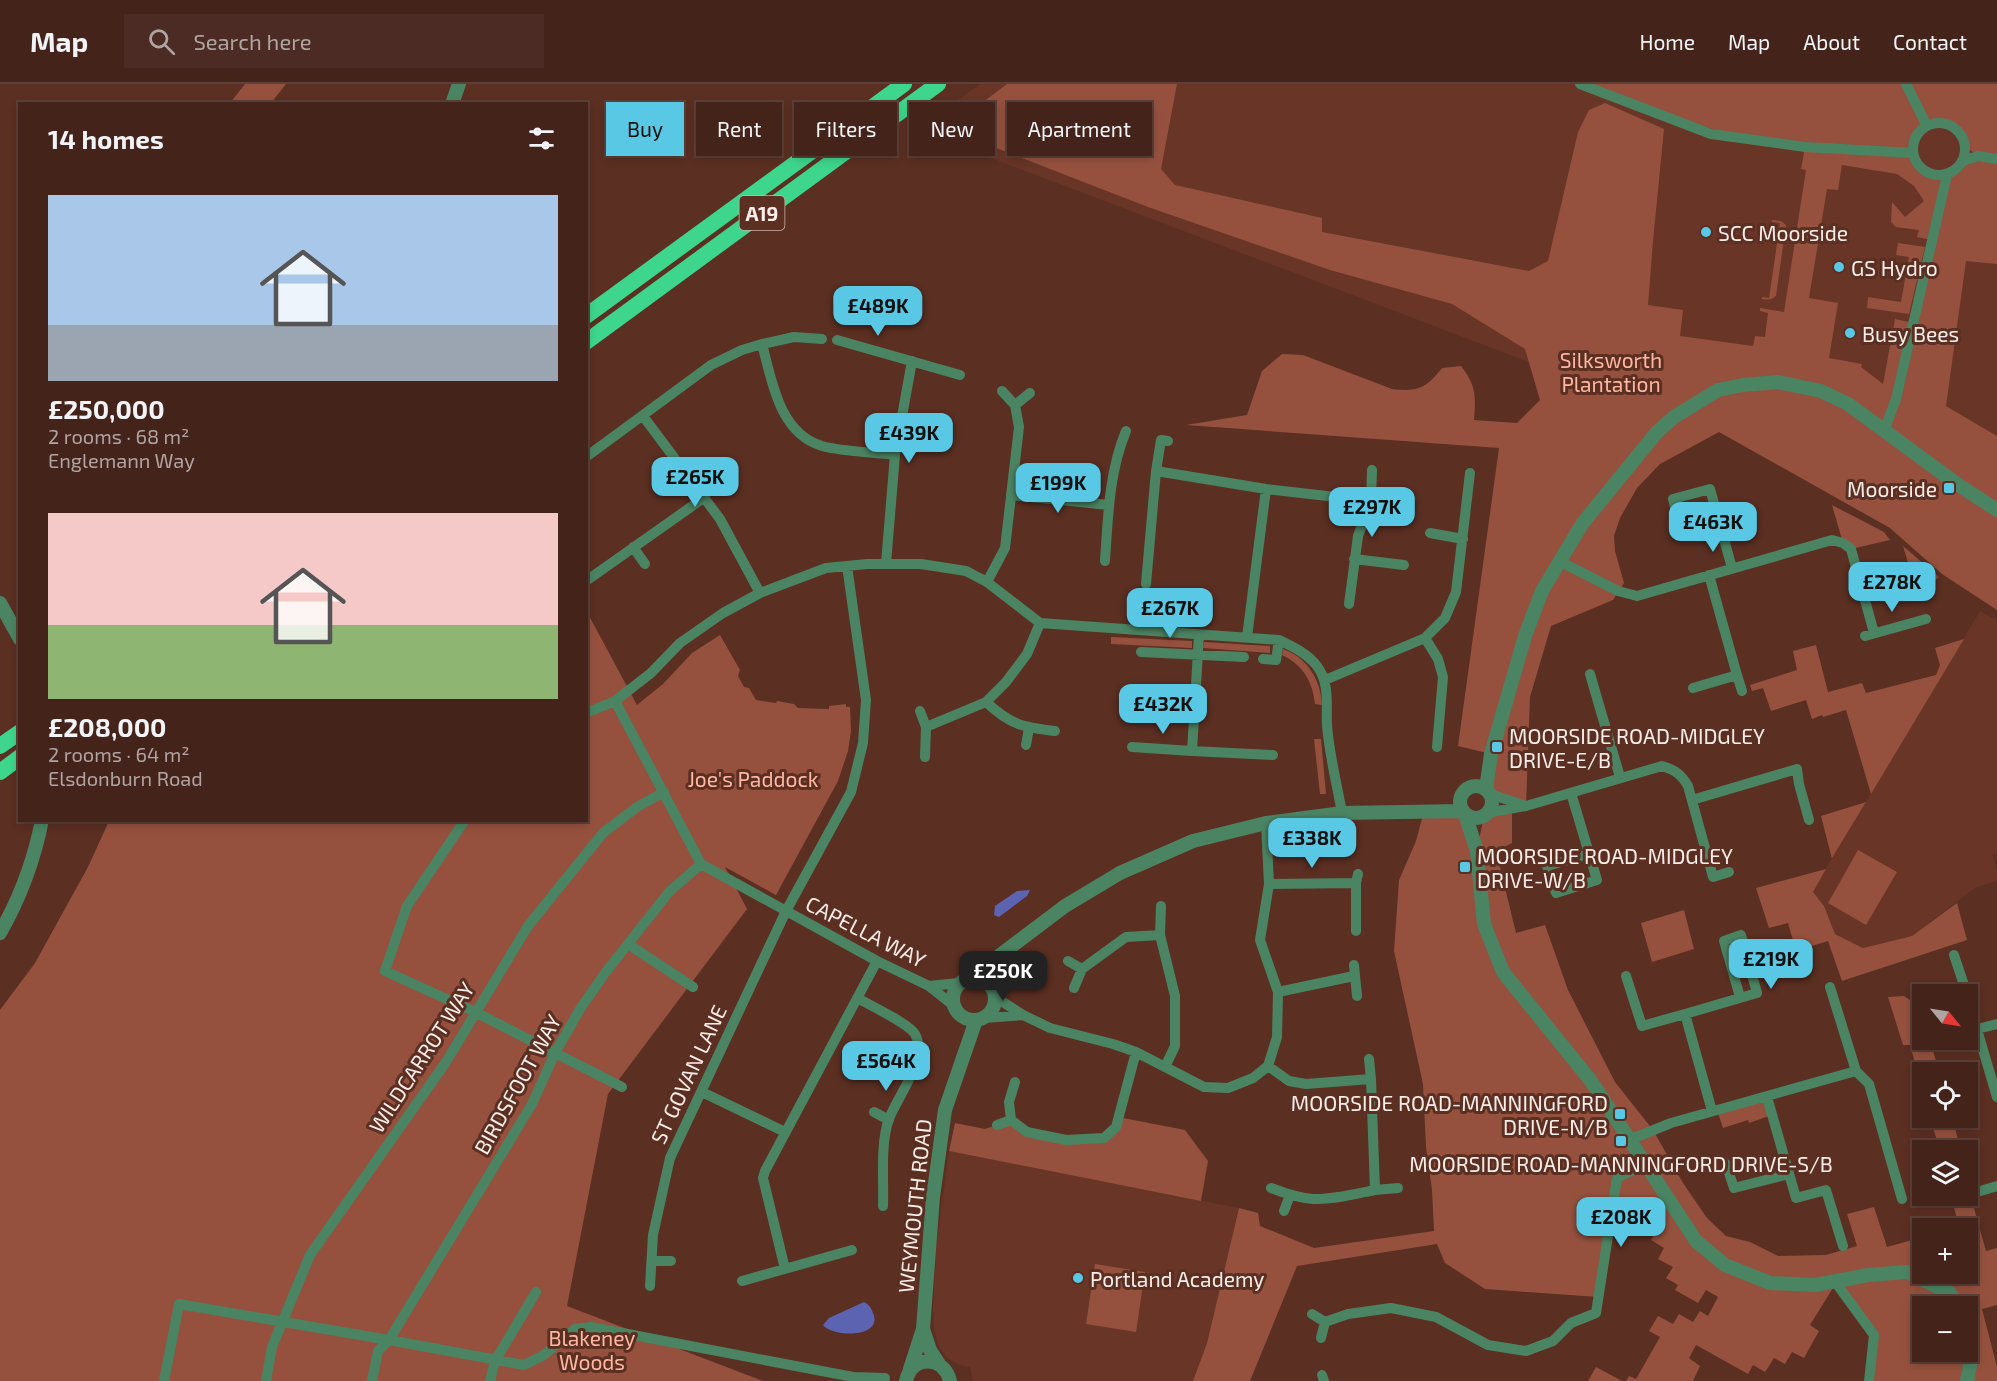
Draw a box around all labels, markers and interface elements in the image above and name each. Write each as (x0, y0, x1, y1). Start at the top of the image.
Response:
search box (124, 14, 544, 68)
text: Map (30, 24, 88, 58)
icon: search (145, 25, 178, 58)
text: Search here (193, 28, 312, 54)
text: Home (1639, 29, 1695, 54)
text: Map (1728, 29, 1770, 54)
text: About (1803, 29, 1860, 54)
text: Contact (1893, 29, 1967, 54)
chip: Buy (606, 102, 684, 156)
chip: Rent (696, 102, 782, 156)
chip: Filters (794, 102, 897, 156)
chip: New (909, 102, 995, 156)
chip: Apartment (1007, 102, 1152, 156)
icon: filters (525, 122, 558, 155)
text: 14 homes (48, 123, 164, 154)
road number: A19 (740, 196, 784, 230)
place label: SCC Moorside (1718, 220, 1848, 245)
marker: SCC Moorside (1699, 225, 1713, 239)
icon: home (249, 234, 357, 342)
place label: GS Hydro (1851, 255, 1938, 280)
marker: GS Hydro (1832, 260, 1846, 274)
pin: £489K (836, 286, 920, 337)
text: £489K (847, 293, 909, 317)
place label: Busy Bees (1862, 321, 1959, 346)
marker: Busy Bees (1843, 326, 1857, 340)
park label: Silksworth Plantation (1560, 347, 1662, 396)
text: £250,000 (48, 393, 165, 424)
pin: £439K (867, 413, 951, 464)
text: £439K (879, 420, 939, 444)
text: 2 rooms · 68 m² (48, 424, 189, 448)
text: Englemann Way (48, 448, 195, 472)
pin: £265K (653, 457, 737, 508)
pin: £199K (1016, 463, 1100, 514)
text: £265K (666, 464, 724, 488)
text: £199K (1030, 470, 1086, 494)
place label: Moorside (1847, 476, 1937, 501)
marker: Moorside (1942, 481, 1956, 495)
pin: £297K (1330, 487, 1414, 538)
text: £297K (1343, 494, 1401, 518)
pin: £463K (1671, 502, 1755, 553)
text: £463K (1683, 509, 1743, 533)
icon: home (249, 552, 357, 660)
pin: £278K (1850, 562, 1934, 613)
text: £278K (1862, 569, 1922, 593)
pin: £267K (1128, 588, 1212, 639)
text: £267K (1141, 595, 1199, 619)
pin: £432K (1121, 684, 1205, 735)
text: £432K (1133, 691, 1193, 715)
text: £208,000 (48, 711, 166, 742)
place label: MOORSIDE ROAD-MIDGLEY DRIVE-E/B (1509, 723, 1765, 772)
marker: MOORSIDE ROAD-MIDGLEY DRIVE-E/B (1490, 740, 1504, 754)
text: 2 rooms · 64 m² (48, 742, 190, 766)
text: Elsdonburn Road (48, 766, 203, 790)
park label: Joe's Paddock (688, 766, 819, 791)
pin: £338K (1270, 818, 1354, 869)
text: £338K (1282, 825, 1342, 849)
place label: MOORSIDE ROAD-MIDGLEY DRIVE-W/B (1477, 843, 1733, 892)
marker: MOORSIDE ROAD-MIDGLEY DRIVE-W/B (1458, 860, 1472, 874)
street label: CAPELLA WAY (802, 890, 930, 972)
pin: £219K (1729, 939, 1813, 990)
text: £219K (1743, 946, 1799, 970)
pin: £250K (961, 951, 1045, 1002)
text: £250K (973, 958, 1033, 982)
street label: WILDCARROT WAY (363, 977, 479, 1137)
north arrow (1912, 984, 1978, 1050)
map controls (1912, 984, 1978, 1362)
street label: ST GOVAN LANE (645, 1001, 731, 1147)
street label: BIRDSFOOT WAY (468, 1010, 566, 1158)
pin: £564K (844, 1041, 928, 1092)
text: £564K (856, 1048, 916, 1072)
button: locate (1912, 1062, 1978, 1128)
place label: MOORSIDE ROAD-MANNINGFORD DRIVE-N/B (1291, 1090, 1608, 1139)
marker: MOORSIDE ROAD-MANNINGFORD DRIVE-N/B (1613, 1107, 1627, 1121)
street label: WEYMOUTH ROAD (892, 1118, 936, 1294)
marker: MOORSIDE ROAD-MANNINGFORD DRIVE-S/B (1614, 1134, 1628, 1148)
button: layers (1912, 1140, 1978, 1206)
place label: MOORSIDE ROAD-MANNINGFORD DRIVE-S/B (1409, 1151, 1833, 1176)
pin: £208K (1579, 1197, 1663, 1248)
text: £208K (1590, 1204, 1652, 1228)
button: + (1912, 1218, 1978, 1284)
place label: Portland Academy (1090, 1266, 1264, 1291)
marker: Portland Academy (1071, 1271, 1085, 1285)
button: − (1912, 1296, 1978, 1362)
park label: Blakeney Woods (549, 1325, 635, 1374)

